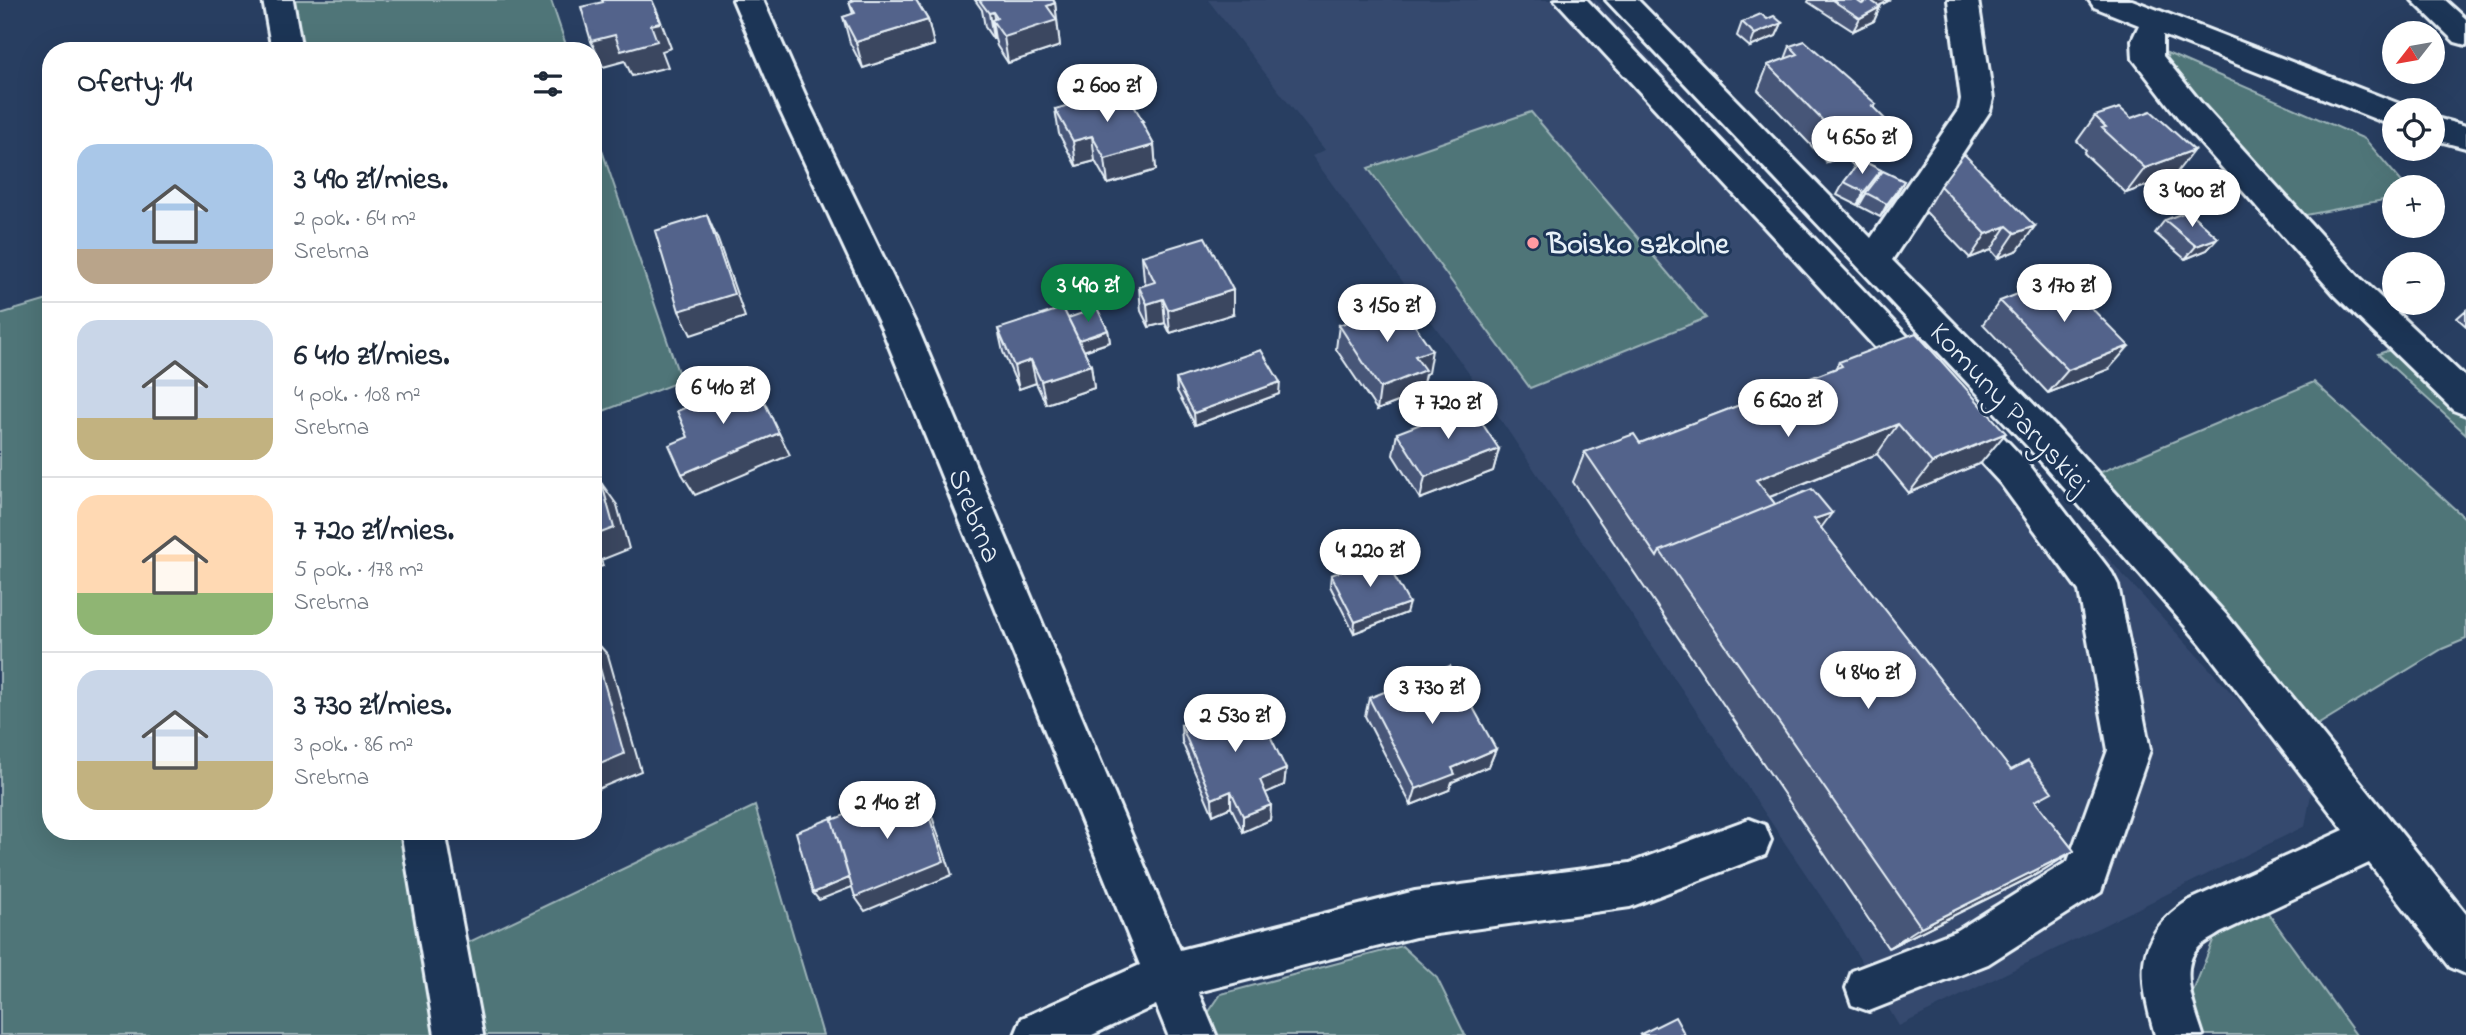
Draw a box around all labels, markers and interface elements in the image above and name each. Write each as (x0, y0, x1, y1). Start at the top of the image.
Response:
north arrow (2382, 21, 2445, 84)
map controls (2382, 21, 2445, 315)
text: Oferty: 14 (77, 62, 192, 106)
pin: 2 600 zł (1035, 64, 1179, 124)
icon: filters (529, 65, 567, 103)
text: 2 600 zł (1073, 70, 1141, 103)
button: locate (2382, 98, 2445, 161)
pin: 4 650 zł (1790, 116, 1934, 176)
text: 4 650 zł (1827, 122, 1897, 155)
text: 3 490 zł/mies. (294, 159, 448, 203)
pin: 3 400 zł (2120, 170, 2264, 229)
icon: home (133, 172, 217, 256)
text: 3 400 zł (2159, 175, 2225, 208)
button: + (2382, 175, 2445, 238)
text: 2 pok. · 64 m² (294, 203, 416, 236)
place label: Boisko szkolne (1545, 224, 1730, 268)
marker: Boisko szkolne (1525, 235, 1541, 251)
text: Srebrna (294, 236, 369, 269)
button: − (2382, 252, 2445, 315)
pin: 3 490 zł (1016, 264, 1160, 324)
pin: 3 170 zł (1992, 264, 2136, 324)
text: 3 490 zł (1057, 270, 1119, 303)
text: 3 170 zł (2033, 270, 2095, 303)
pin: 3 150 zł (1315, 284, 1459, 344)
text: 3 150 zł (1354, 290, 1420, 323)
street label: Komuny Paryskiej (1918, 313, 2101, 505)
text: 6 410 zł/mies. (294, 335, 449, 379)
icon: home (133, 348, 217, 432)
pin: 6 410 zł (651, 366, 795, 426)
text: 6 410 zł (691, 372, 755, 405)
text: 4 pok. · 108 m² (294, 379, 420, 412)
pin: 6 620 zł (1716, 380, 1860, 439)
pin: 7 720 zł (1376, 382, 1520, 441)
text: 6 620 zł (1754, 385, 1822, 418)
text: 7 720 zł (1415, 387, 1481, 420)
text: Srebrna (294, 412, 369, 445)
street label: Srebrna (934, 462, 1012, 570)
text: 7 720 zł/mies. (294, 510, 454, 554)
icon: home (133, 523, 217, 607)
pin: 4 220 zł (1298, 530, 1442, 589)
text: 4 220 zł (1336, 535, 1404, 568)
text: 5 pok. · 178 m² (294, 554, 424, 587)
text: Srebrna (294, 587, 369, 620)
pin: 4 840 zł (1796, 652, 1940, 711)
text: 4 840 zł (1836, 657, 1900, 690)
pin: 3 730 zł (1360, 666, 1504, 726)
text: 3 730 zł (1400, 672, 1464, 705)
text: 3 730 zł/mies. (294, 685, 451, 729)
pin: 2 530 zł (1163, 694, 1307, 754)
icon: home (133, 698, 217, 782)
text: 2 530 zł (1200, 700, 1270, 733)
text: 3 pok. · 86 m² (294, 729, 413, 762)
text: Srebrna (294, 762, 369, 795)
pin: 2 140 zł (815, 782, 959, 841)
text: 2 140 zł (855, 787, 919, 820)

